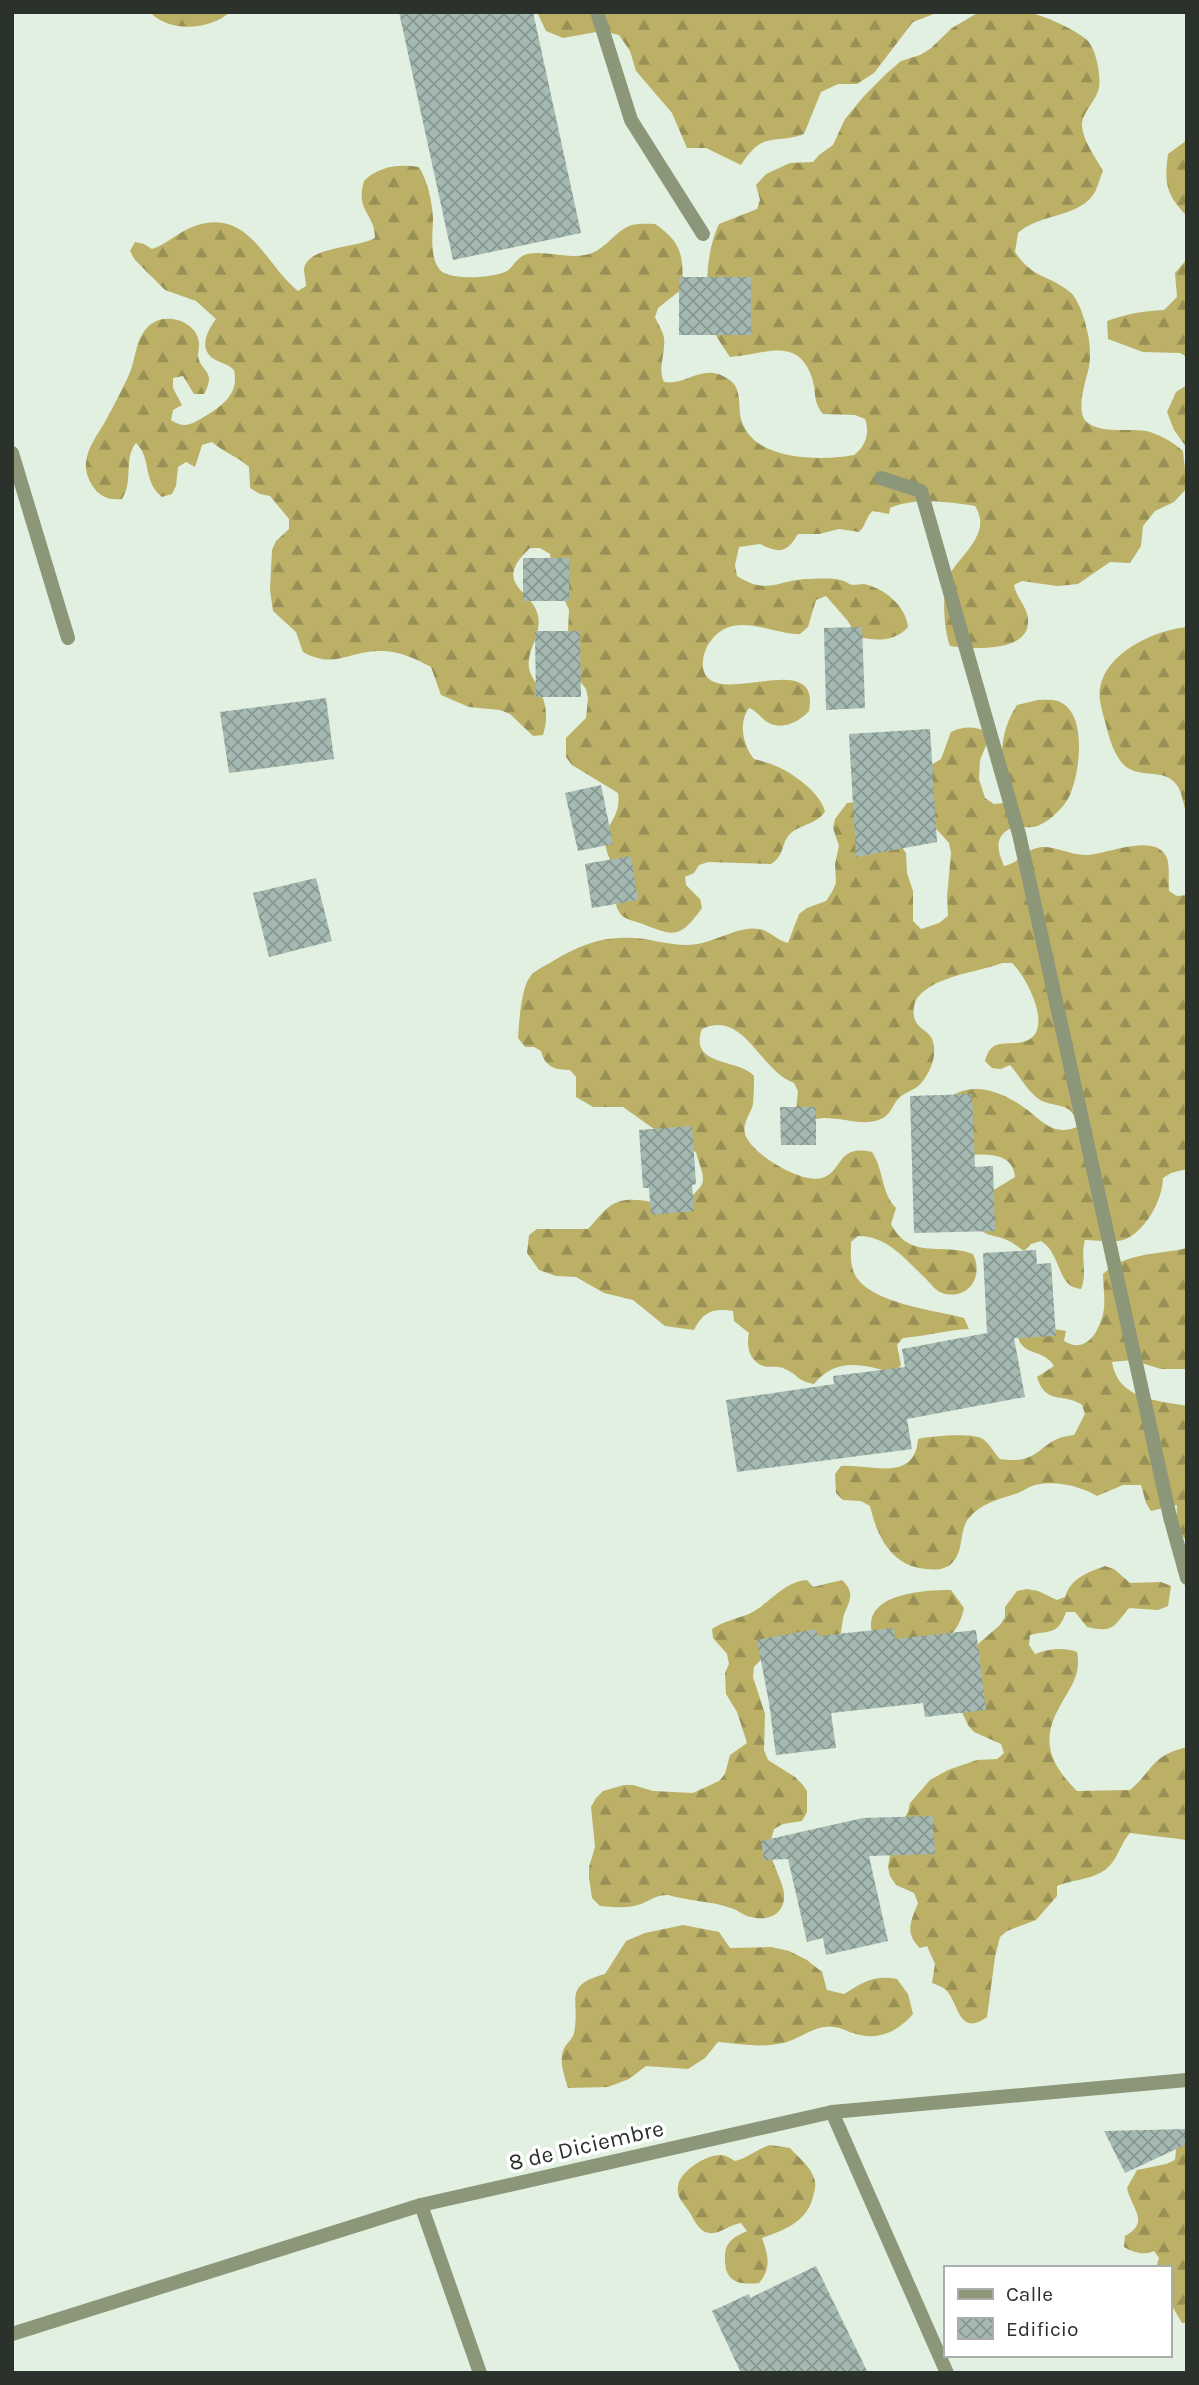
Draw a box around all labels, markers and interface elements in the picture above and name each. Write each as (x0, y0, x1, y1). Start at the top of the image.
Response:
street label: 8 de Diciembre (506, 2115, 666, 2176)
legend (944, 2266, 1171, 2357)
text: Calle (1006, 2282, 1053, 2306)
text: Edificio (1006, 2317, 1079, 2341)

